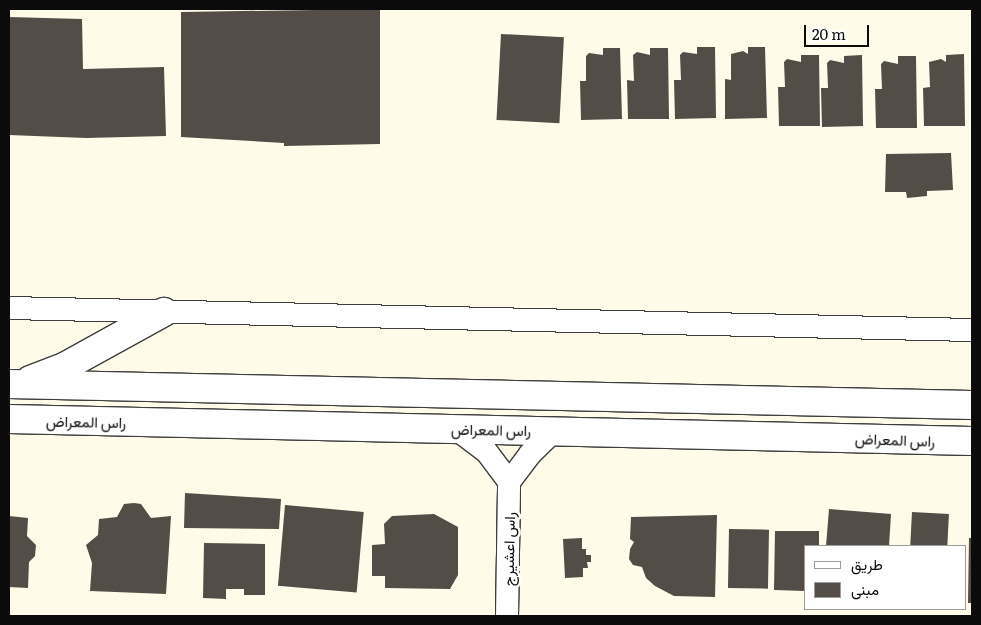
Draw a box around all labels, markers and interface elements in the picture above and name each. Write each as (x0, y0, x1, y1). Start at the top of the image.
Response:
scale bar (806, 15, 871, 47)
text: 20 m (812, 22, 846, 45)
street label: راس المعراض (46, 411, 126, 431)
street label: راس المعراض (451, 419, 531, 439)
street label: راس المعراض (855, 429, 935, 449)
street label: راس اعشيرج (498, 512, 518, 586)
legend (804, 545, 966, 610)
text: طريق (851, 552, 883, 575)
text: مبنى (851, 577, 879, 600)

